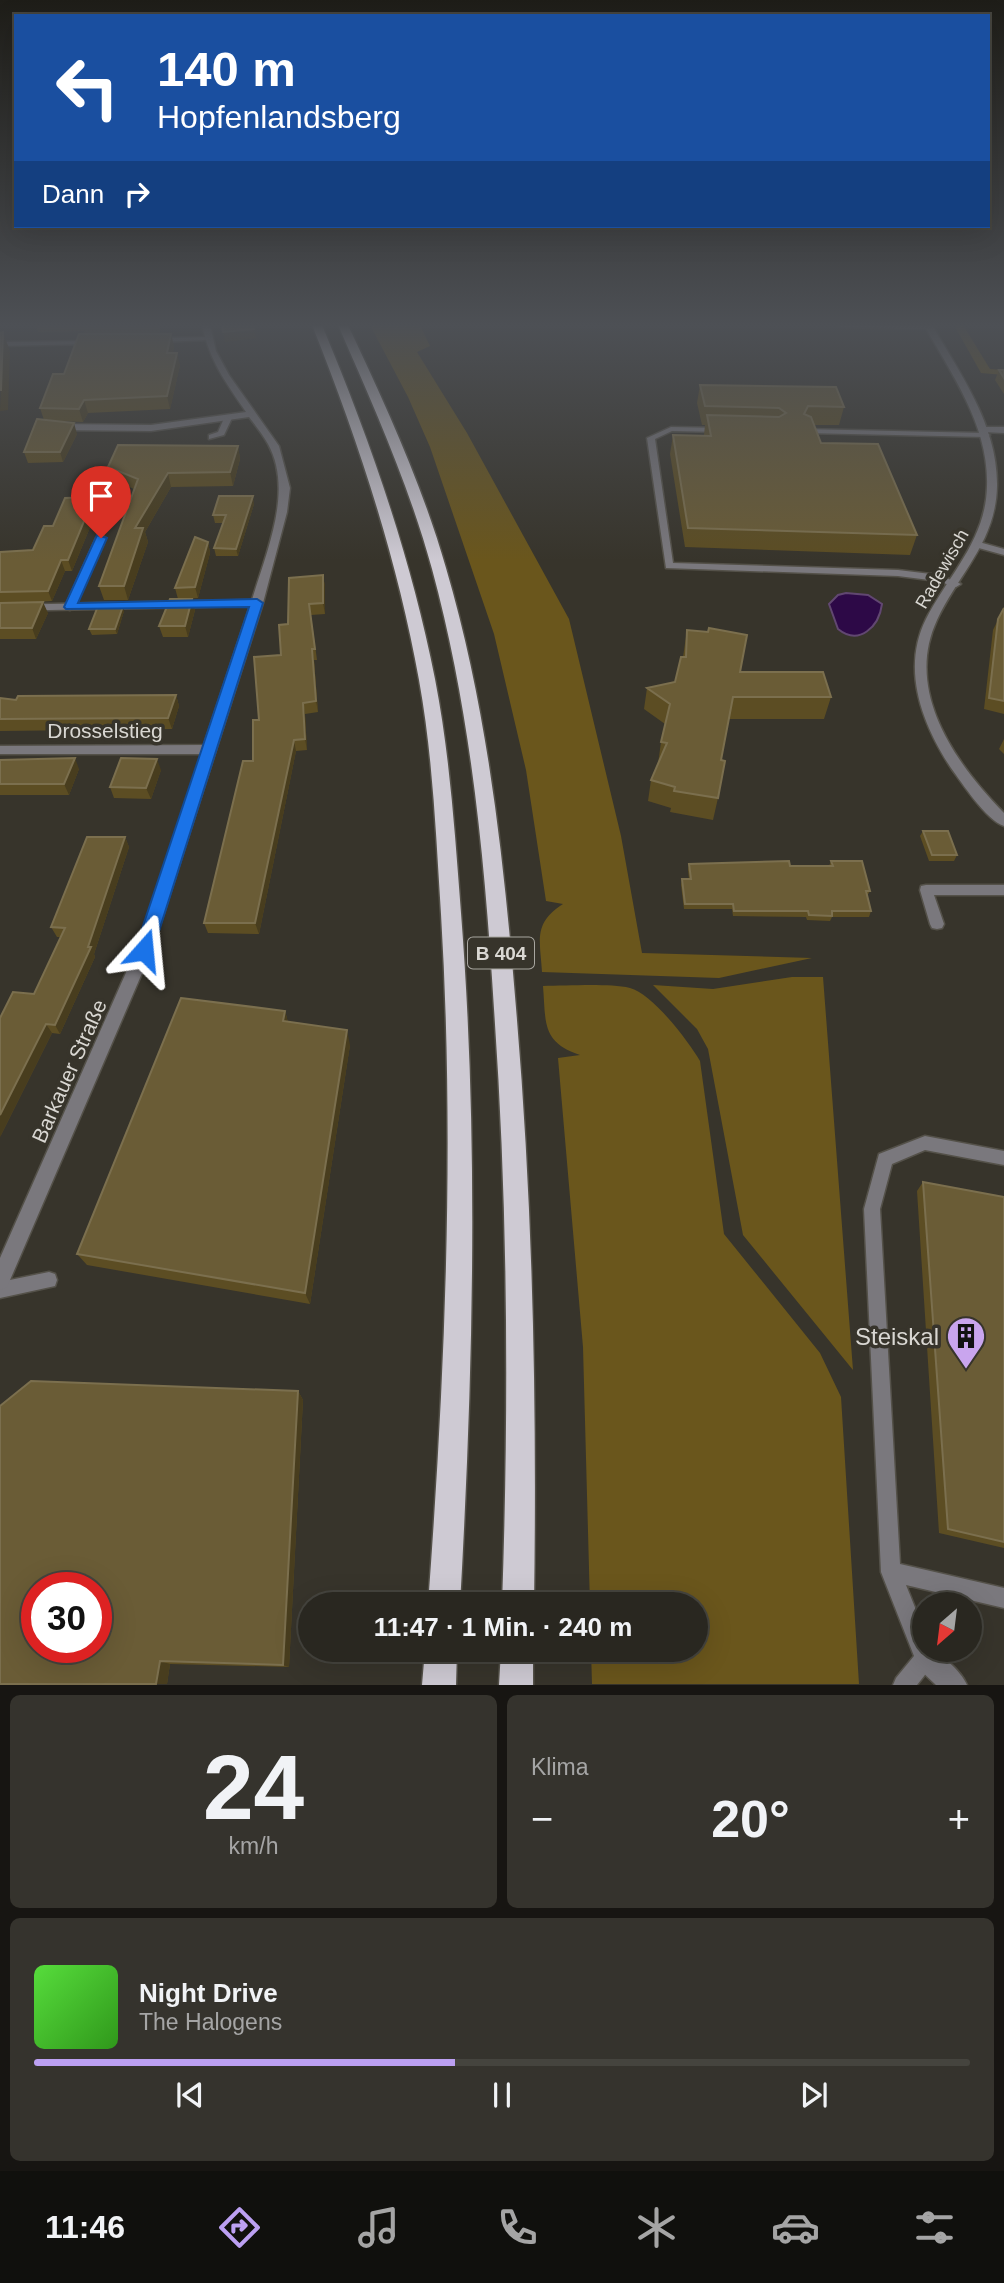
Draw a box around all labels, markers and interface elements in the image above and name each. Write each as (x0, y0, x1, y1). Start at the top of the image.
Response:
icon: left (42, 42, 133, 133)
text: 140 m (157, 42, 296, 96)
text: Hopfenlandsberg (157, 99, 401, 135)
icon: right (118, 175, 156, 213)
text: Dann (42, 179, 104, 209)
pin (71, 466, 131, 538)
icon: arrive (82, 477, 120, 515)
street label: Radewisch (911, 526, 973, 612)
street label: Drosselstieg (47, 719, 163, 742)
position arrow (107, 913, 181, 987)
road number: B 404 (468, 937, 534, 968)
street label: Barkauer Straße (27, 996, 111, 1146)
building icon: Steiskal (945, 1315, 987, 1370)
place label: Steiskal (855, 1323, 939, 1350)
speed limit sign: 30 (21, 1572, 112, 1663)
north arrow (912, 1592, 982, 1662)
map controls (912, 1592, 982, 1662)
text: 11:47 · 1 Min. · 240 m (374, 1612, 632, 1642)
text: 24 (203, 1737, 304, 1838)
text: Klima (531, 1754, 589, 1780)
text: 20° (711, 1790, 790, 1848)
text: − (531, 1798, 553, 1840)
text: + (948, 1798, 970, 1840)
text: km/h (229, 1833, 278, 1859)
text: Night Drive (139, 1978, 278, 2008)
text: The Halogens (139, 2009, 282, 2035)
icon: previous (171, 2076, 209, 2114)
icon: pause (483, 2076, 521, 2114)
icon: next (795, 2076, 833, 2114)
icon: directions (215, 2203, 264, 2252)
icon: music (354, 2203, 403, 2252)
icon: phone (493, 2203, 542, 2252)
icon: climate (632, 2203, 681, 2252)
icon: car (771, 2203, 820, 2252)
icon: filters (910, 2203, 959, 2252)
text: 11:46 (45, 2209, 125, 2245)

